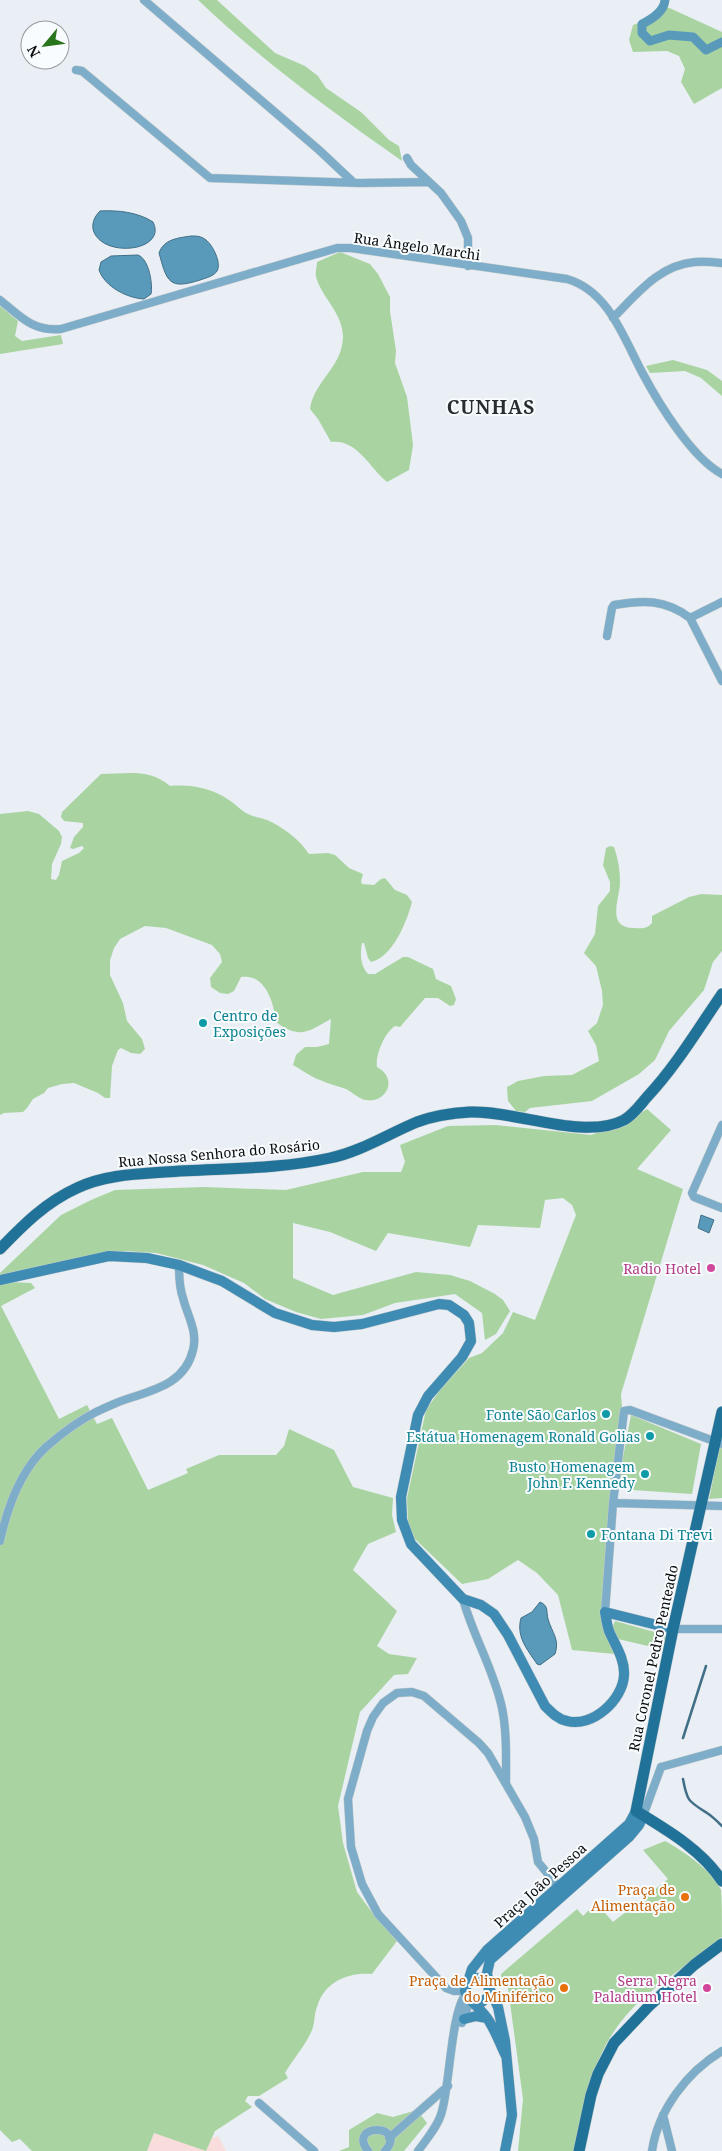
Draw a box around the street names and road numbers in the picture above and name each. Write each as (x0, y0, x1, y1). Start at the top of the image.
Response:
street label: Rua Ângelo Marchi (353, 228, 482, 264)
street label: Rua Nossa Senhora do Rosário (117, 1135, 321, 1171)
street label: Rua Coronel Pedro Penteado (624, 1563, 682, 1753)
street label: Praça João Pessoa (490, 1838, 590, 1932)

